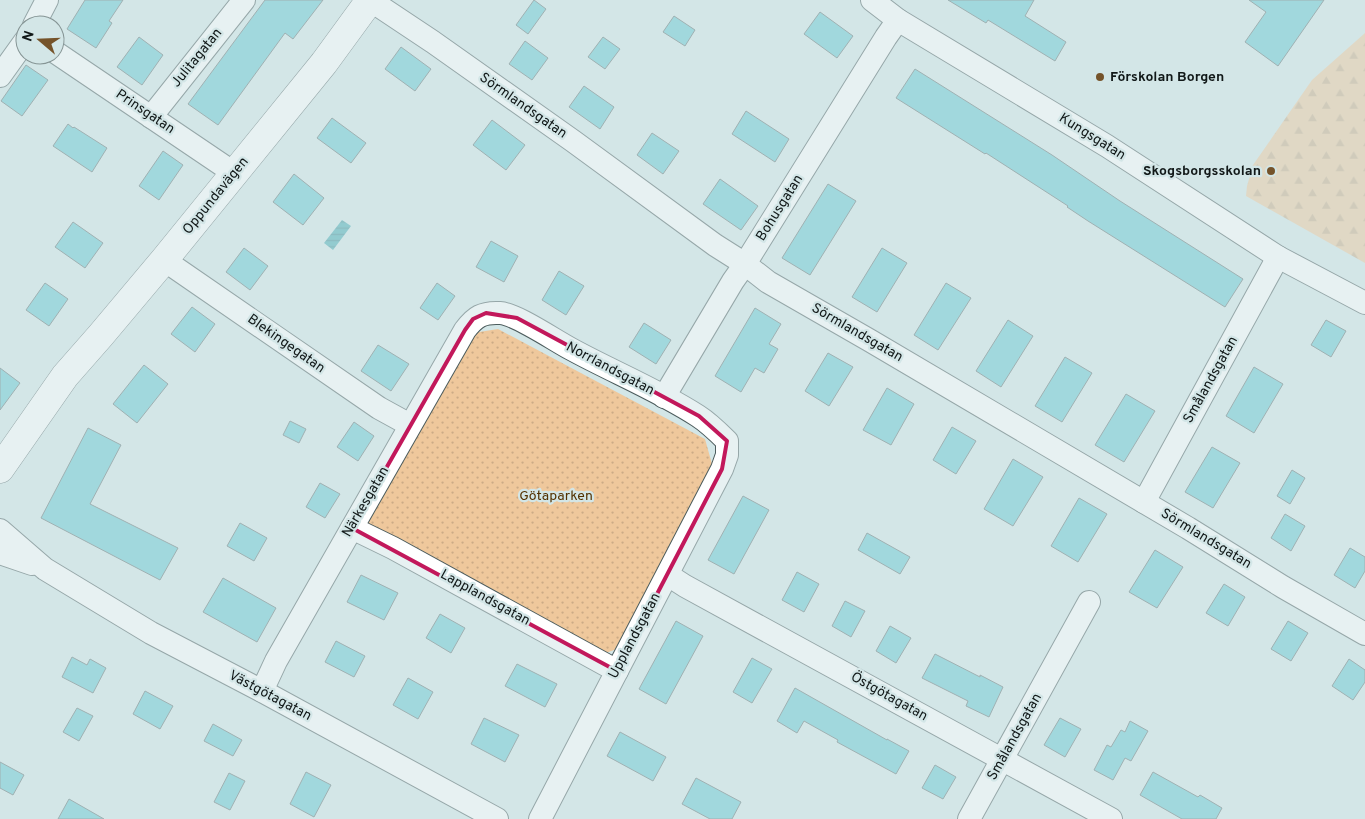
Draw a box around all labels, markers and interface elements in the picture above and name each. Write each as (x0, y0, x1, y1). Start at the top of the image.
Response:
north arrow (15, 15, 65, 65)
street label: Julitagatan (168, 25, 226, 91)
text: N (19, 29, 39, 44)
place label: Förskolan Borgen (1110, 69, 1224, 86)
street label: Sörmlandsgatan (476, 70, 570, 142)
marker: Förskolan Borgen (1094, 71, 1106, 83)
street label: Prinsgatan (112, 86, 178, 138)
street label: Kungsgatan (1056, 110, 1128, 164)
street label: Oppundavägen (180, 154, 252, 238)
place label: Skogsborgsskolan (1143, 163, 1261, 180)
marker: Skogsborgsskolan (1265, 165, 1277, 177)
street label: Bohusgatan (753, 172, 807, 244)
street label: Sörmlandsgatan (808, 300, 906, 366)
street label: Blekingegatan (244, 311, 328, 377)
street label: Smålandsgatan (1180, 333, 1242, 427)
street label: Norrlandsgatan (563, 339, 657, 399)
street label: Närkesgatan (339, 464, 393, 540)
park label: Götaparken (519, 488, 593, 505)
street label: Sörmlandsgatan (1158, 505, 1254, 573)
street label: Lapplandsgatan (437, 566, 533, 630)
street label: Upplandsgatan (605, 590, 665, 682)
street label: Västgötagatan (226, 667, 314, 725)
street label: Östgötagatan (847, 668, 931, 725)
street label: Smålandsgatan (984, 690, 1046, 784)

